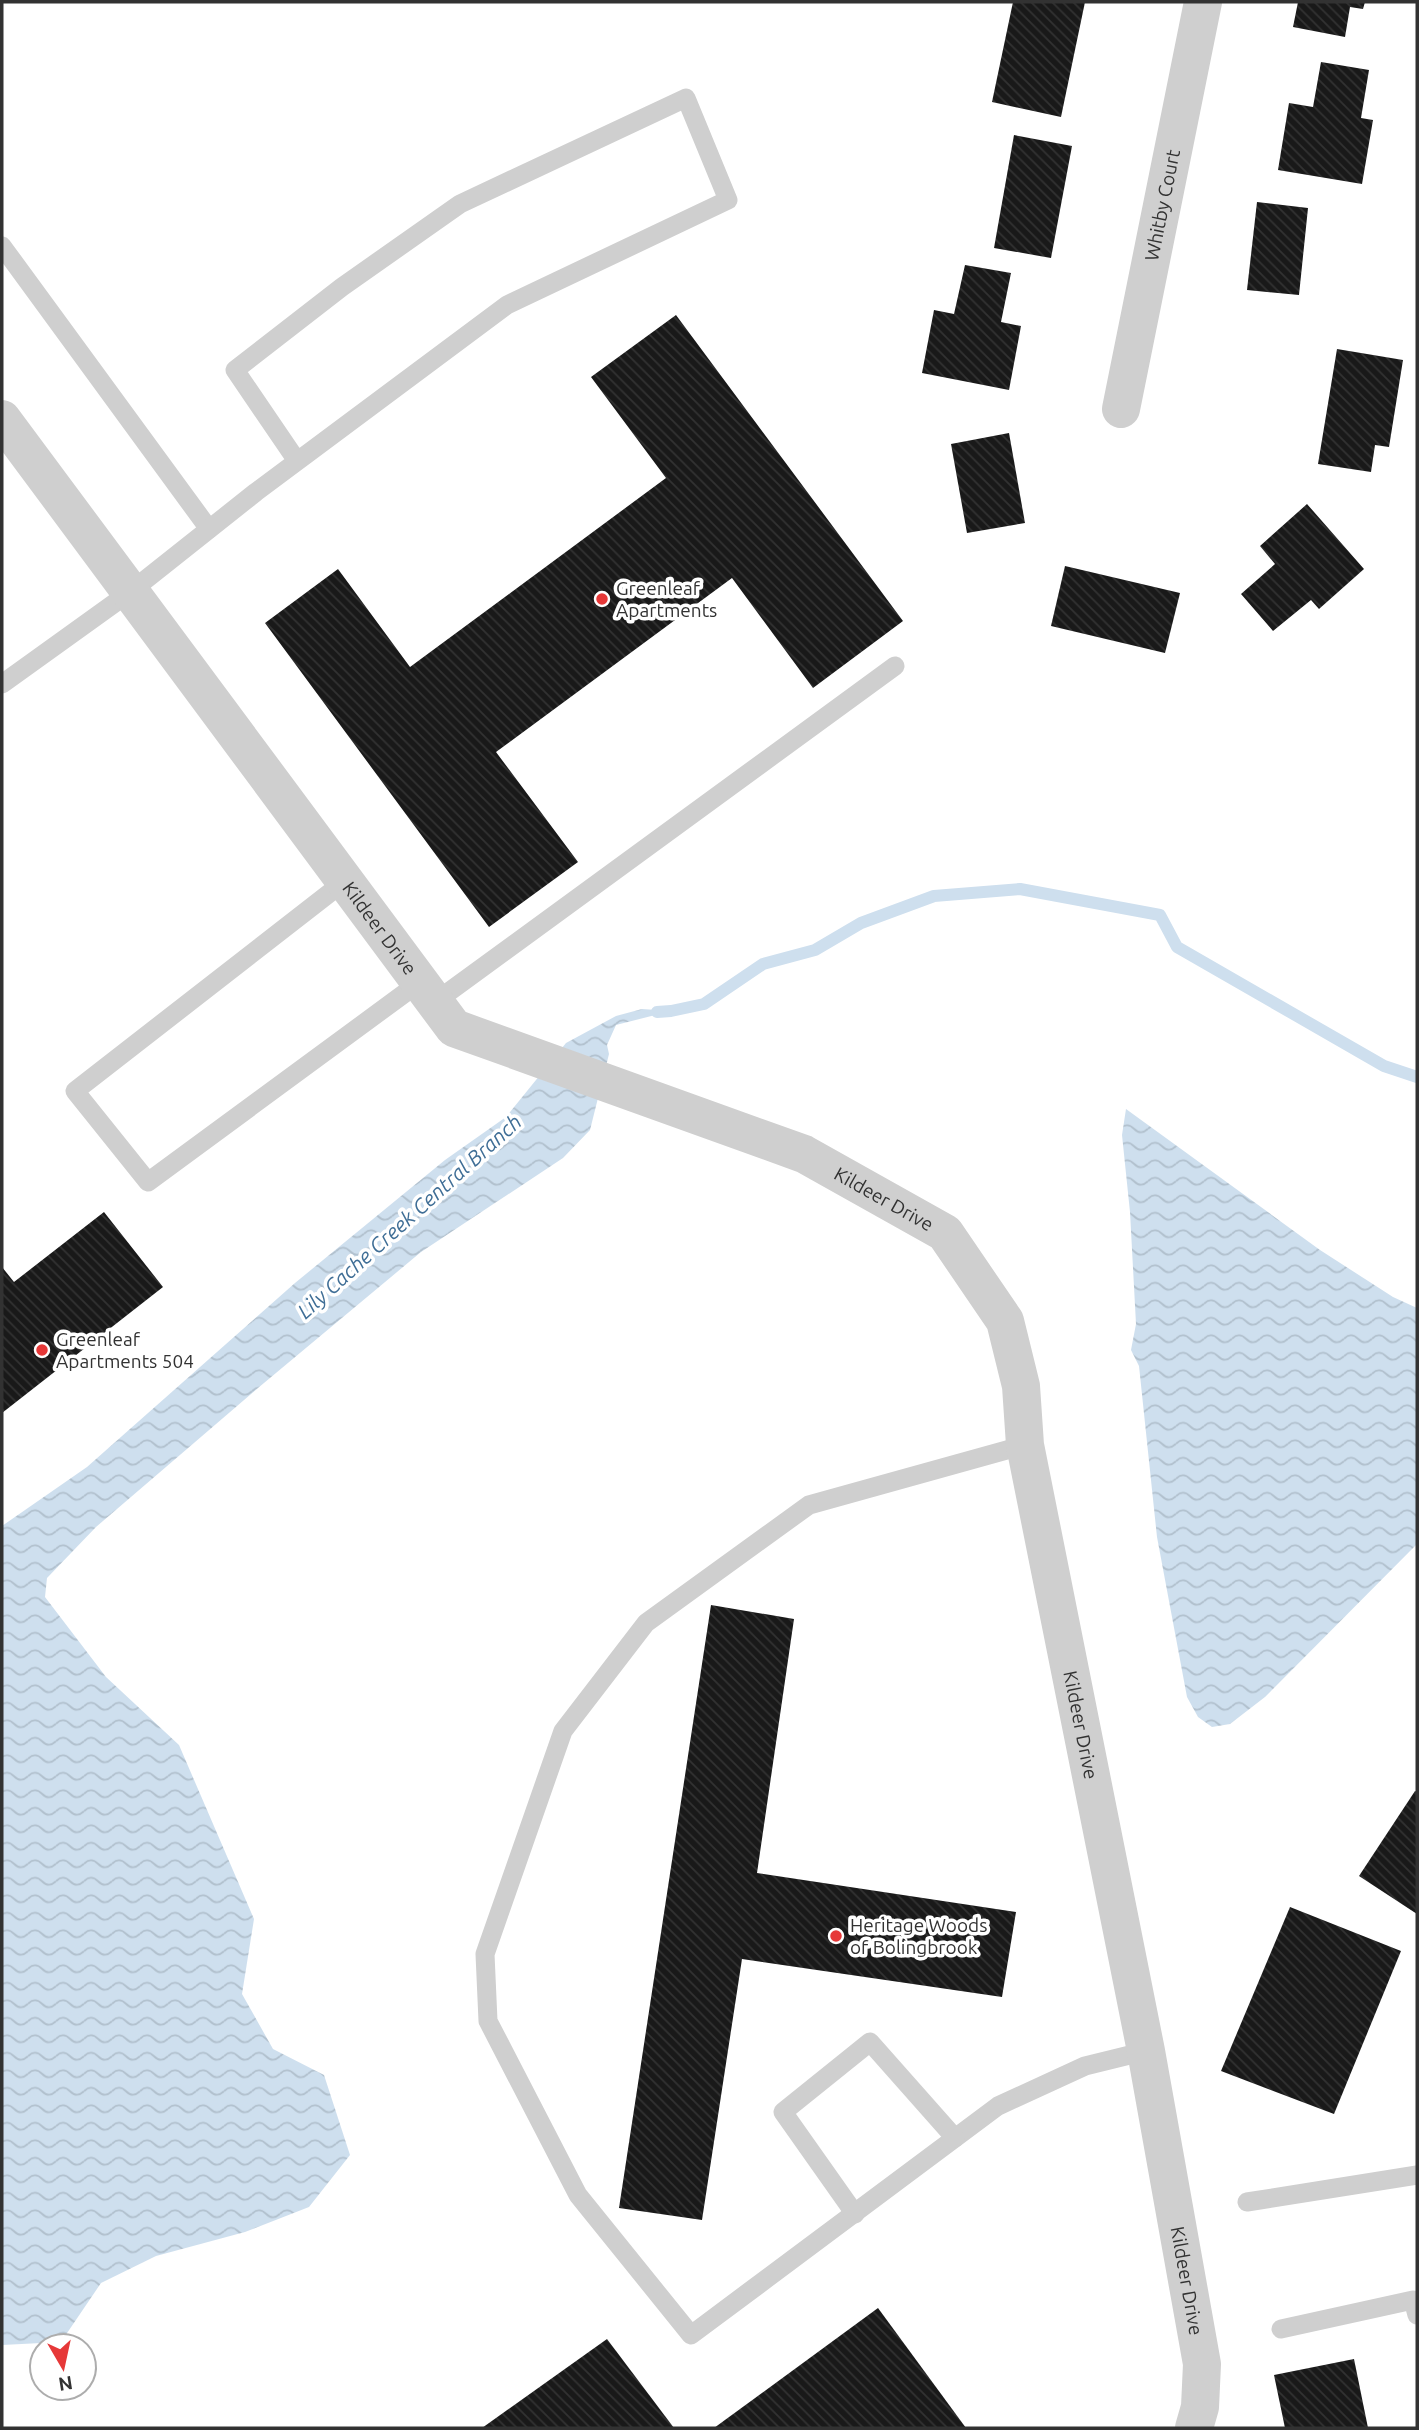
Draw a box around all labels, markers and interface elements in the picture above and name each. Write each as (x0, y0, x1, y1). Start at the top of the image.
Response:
street label: Whitby Court (1140, 147, 1184, 263)
place label: Greenleaf Apartments (616, 577, 717, 621)
marker: Greenleaf Apartments (594, 591, 610, 607)
street label: Kildeer Drive (338, 877, 422, 979)
water label: Lily Cache Creek Central Branch (292, 1109, 526, 1323)
street label: Kildeer Drive (830, 1162, 937, 1235)
place label: Greenleaf Apartments 504 (56, 1328, 194, 1372)
marker: Greenleaf Apartments 504 (34, 1342, 50, 1358)
street label: Kildeer Drive (1059, 1669, 1102, 1781)
place label: Heritage Woods of Bolingbrook (850, 1914, 987, 1958)
marker: Heritage Woods of Bolingbrook (828, 1928, 844, 1944)
street label: Kildeer Drive (1167, 2225, 1208, 2337)
north arrow (28, 2332, 98, 2402)
text: N (57, 2372, 74, 2396)

